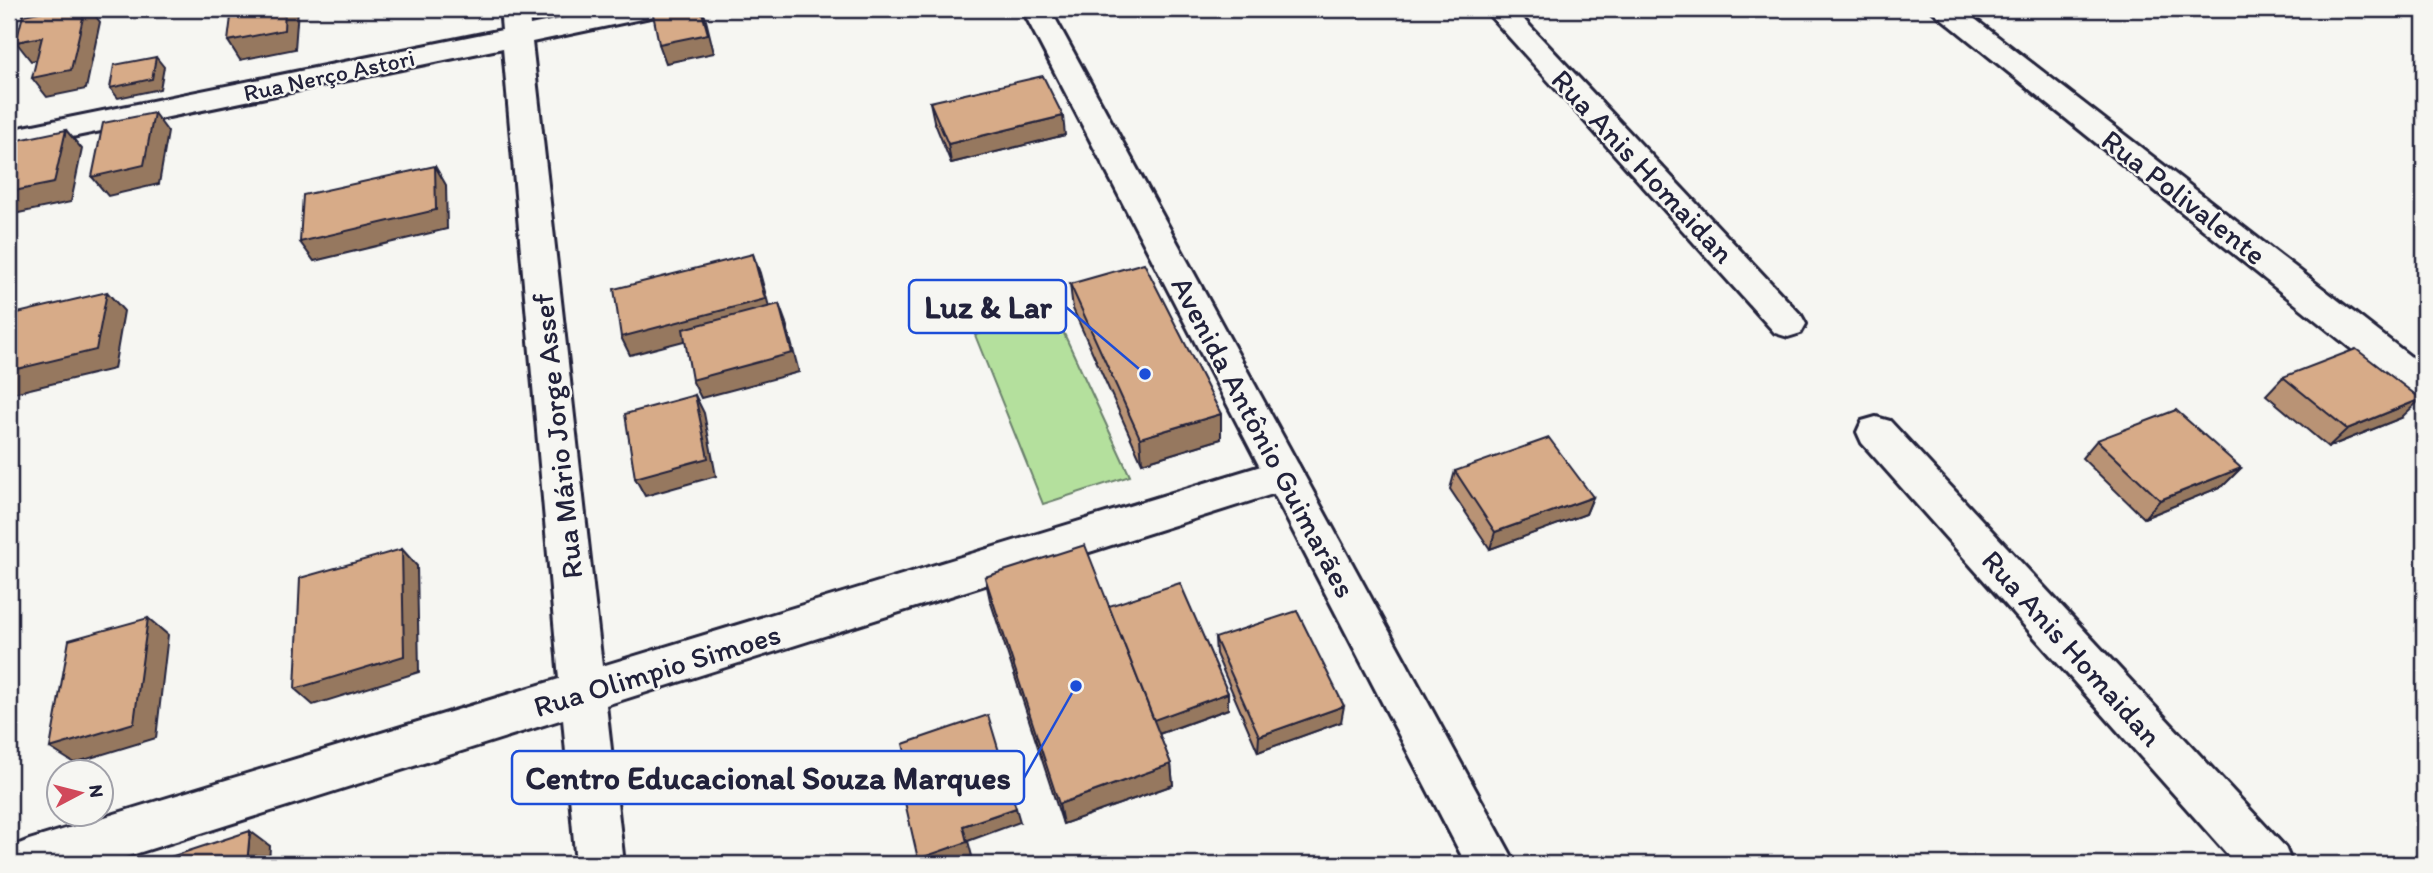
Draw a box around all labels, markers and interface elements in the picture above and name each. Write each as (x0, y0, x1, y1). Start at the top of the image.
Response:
street label: Rua Nerço Astori (241, 43, 417, 107)
street label: Rua Anis Homaidan (1544, 61, 1742, 271)
street label: Rua Polivalente (2094, 121, 2274, 273)
street label: Avenida Antônio Guimarães (1163, 270, 1365, 604)
callout: Luz & Lar (909, 280, 1066, 333)
text: Luz & Lar (924, 288, 1053, 326)
street label: Rua Mário Jorge Assef (524, 291, 590, 581)
street label: Rua Anis Homaidan (1974, 542, 2170, 754)
street label: Rua Olimpio Simoes (529, 615, 785, 725)
callout: Centro Educacional Souza Marques (512, 751, 1024, 804)
north arrow (46, 758, 116, 828)
text: Centro Educacional Souza Marques (525, 759, 1011, 797)
text: N (84, 783, 109, 799)

